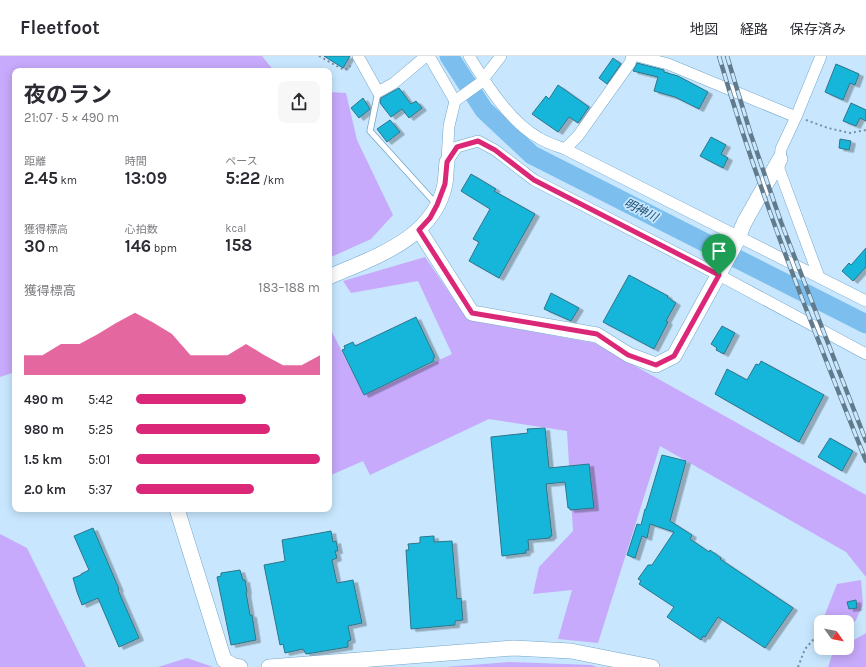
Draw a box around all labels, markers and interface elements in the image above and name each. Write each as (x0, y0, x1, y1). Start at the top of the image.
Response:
text: Fleetfoot (20, 17, 100, 39)
text: 地図 (690, 21, 718, 38)
text: 経路 (740, 21, 768, 38)
text: 保存済み (790, 21, 846, 38)
button: share (278, 81, 320, 123)
text: 夜のラン (24, 82, 112, 108)
text: 21:07 · 5 × 490 m (24, 110, 119, 125)
text: 距離 (24, 155, 46, 168)
text: 時間 (125, 155, 147, 168)
text: ペース (225, 155, 258, 168)
text: 2.45 (24, 168, 58, 188)
text: 13:09 (125, 168, 167, 188)
text: 5:22 (225, 168, 260, 188)
text: km (58, 174, 77, 187)
text: /km (260, 174, 284, 187)
water label: 明神川 (622, 196, 662, 225)
text: kcal (225, 222, 246, 235)
text: 獲得標高 (24, 223, 68, 236)
text: 心拍数 (125, 223, 158, 236)
pin (702, 234, 736, 275)
text: 158 (225, 235, 252, 255)
text: 30 (24, 236, 45, 256)
text: 146 (125, 236, 151, 256)
icon: arrive (708, 240, 730, 262)
text: m (45, 242, 58, 255)
text: bpm (151, 242, 177, 255)
text: 183–188 m (258, 280, 320, 295)
text: 獲得標高 (24, 283, 76, 298)
text: 490 m (24, 392, 64, 407)
text: 5:42 (88, 392, 113, 407)
text: 980 m (24, 422, 64, 437)
text: 5:25 (88, 422, 113, 437)
text: 1.5 km (24, 452, 62, 467)
text: 5:01 (88, 452, 110, 467)
text: 2.0 km (24, 482, 66, 497)
text: 5:37 (88, 482, 112, 497)
north arrow (814, 615, 854, 655)
map controls (814, 615, 854, 655)

